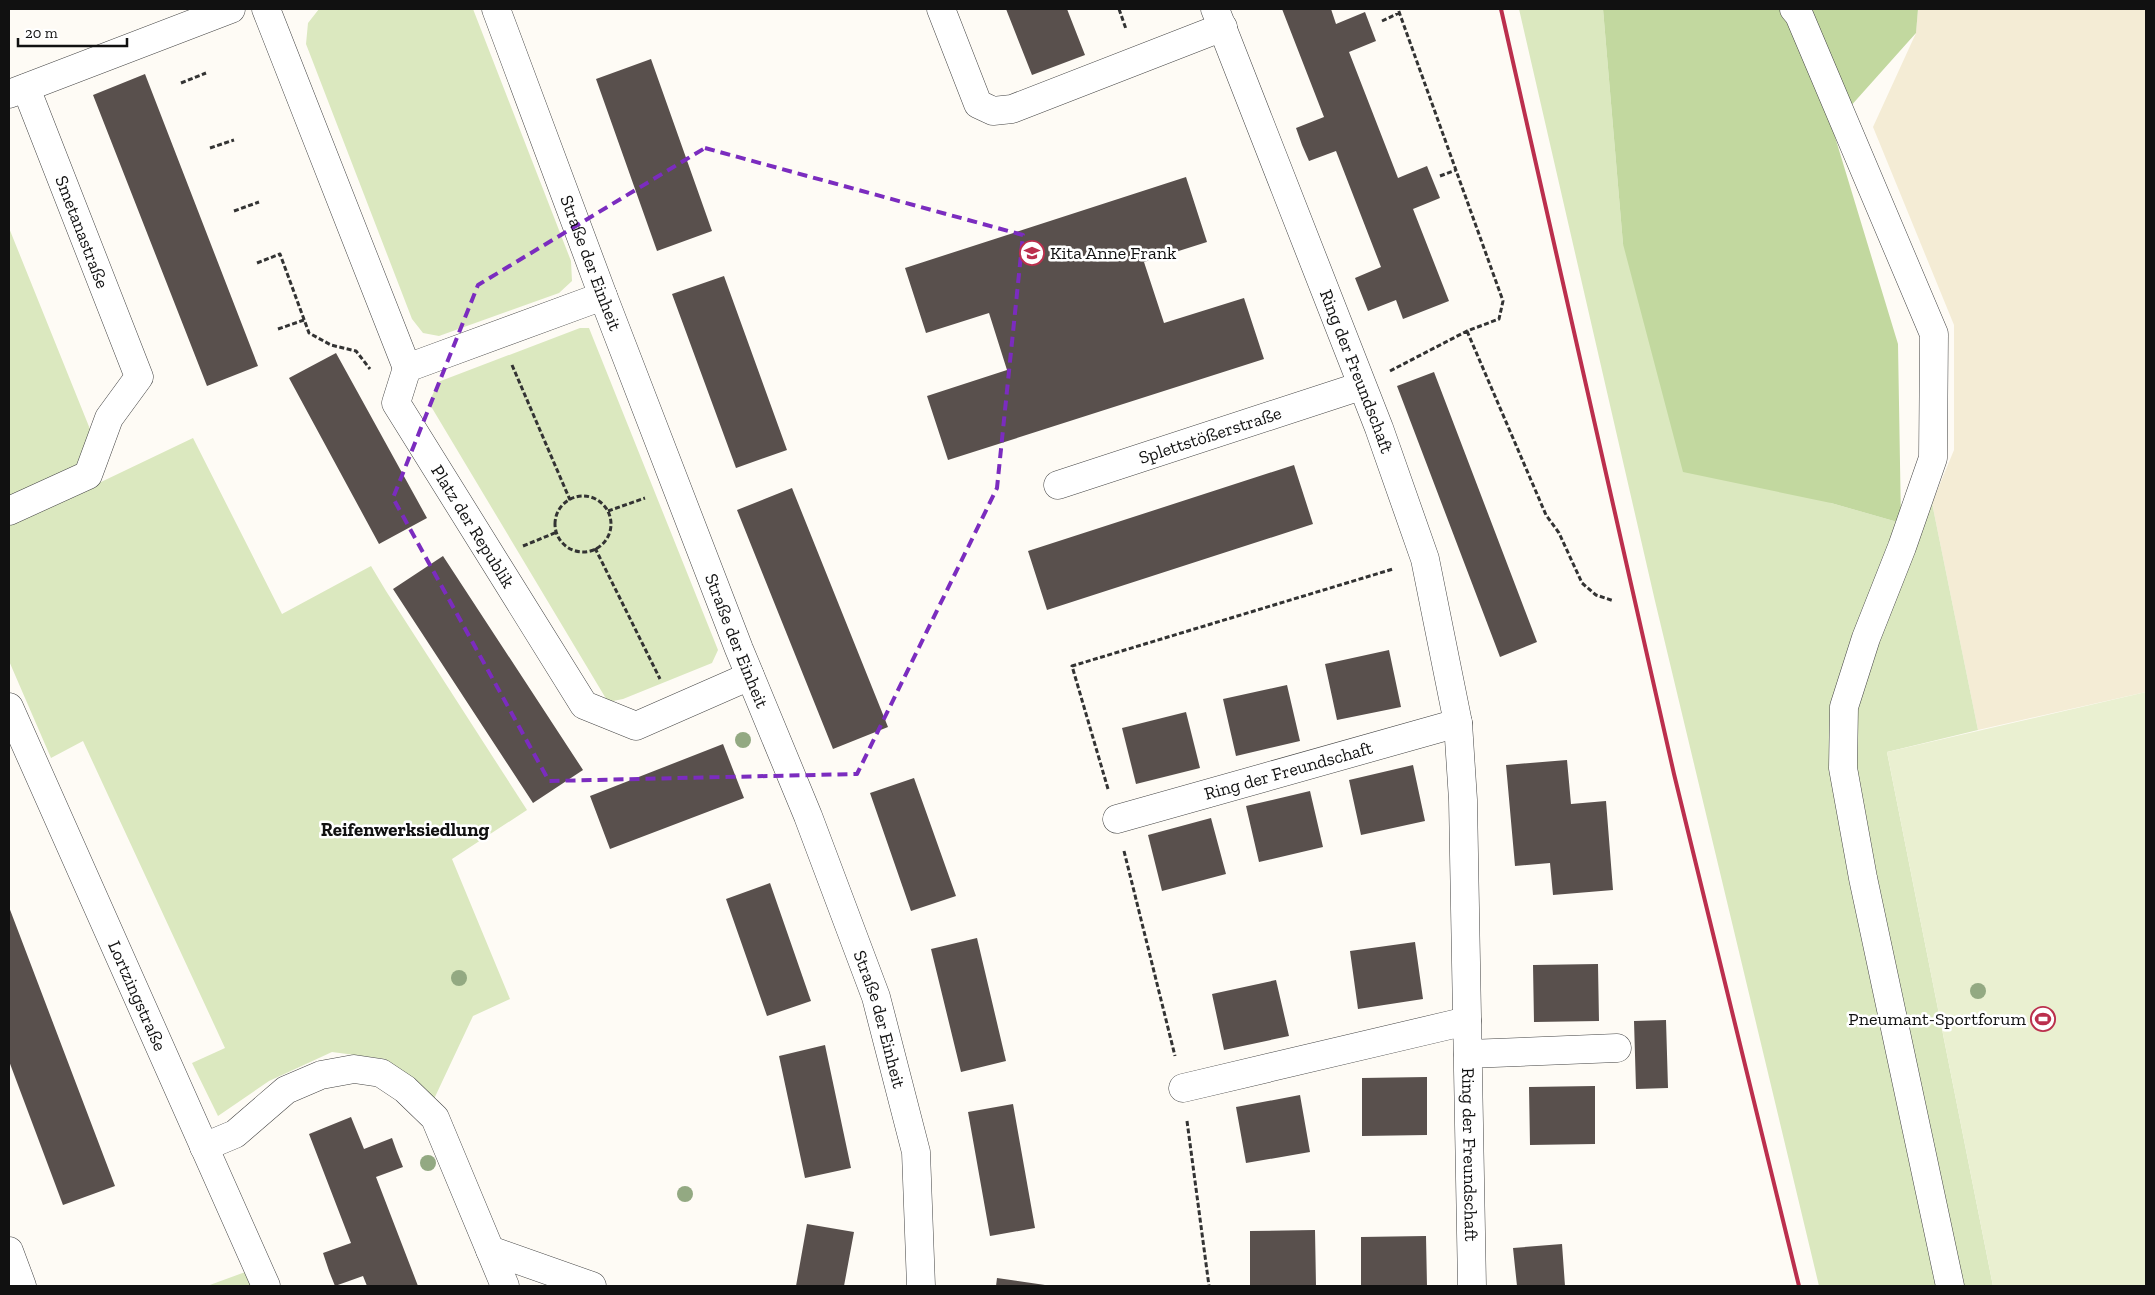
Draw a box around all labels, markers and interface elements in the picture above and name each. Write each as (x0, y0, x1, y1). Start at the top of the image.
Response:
scale bar (18, 15, 126, 47)
text: 20 m (25, 24, 58, 42)
street label: Smetanastraße (50, 173, 114, 291)
street label: Straße der Einheit (555, 192, 626, 334)
school or university icon: Kita Anne Frank (1019, 240, 1045, 266)
place label: Kita Anne Frank (1050, 242, 1177, 264)
street label: Ring der Freundschaft (1315, 286, 1398, 457)
street label: Splettstößerstraße (1136, 402, 1284, 469)
street label: Platz der Republik (426, 461, 520, 593)
street label: Straße der Einheit (700, 570, 773, 712)
street label: Ring der Freundschaft (1202, 737, 1375, 805)
district label: Reifenwerksiedlung (321, 818, 489, 841)
street label: Lortzingstraße (103, 937, 171, 1054)
street label: Straße der Einheit (848, 947, 910, 1091)
sports icon: Pneumant-Sportforum (2030, 1006, 2056, 1032)
place label: Pneumant-Sportforum (1848, 1008, 2026, 1030)
street label: Ring der Freundschaft (1457, 1067, 1482, 1242)

